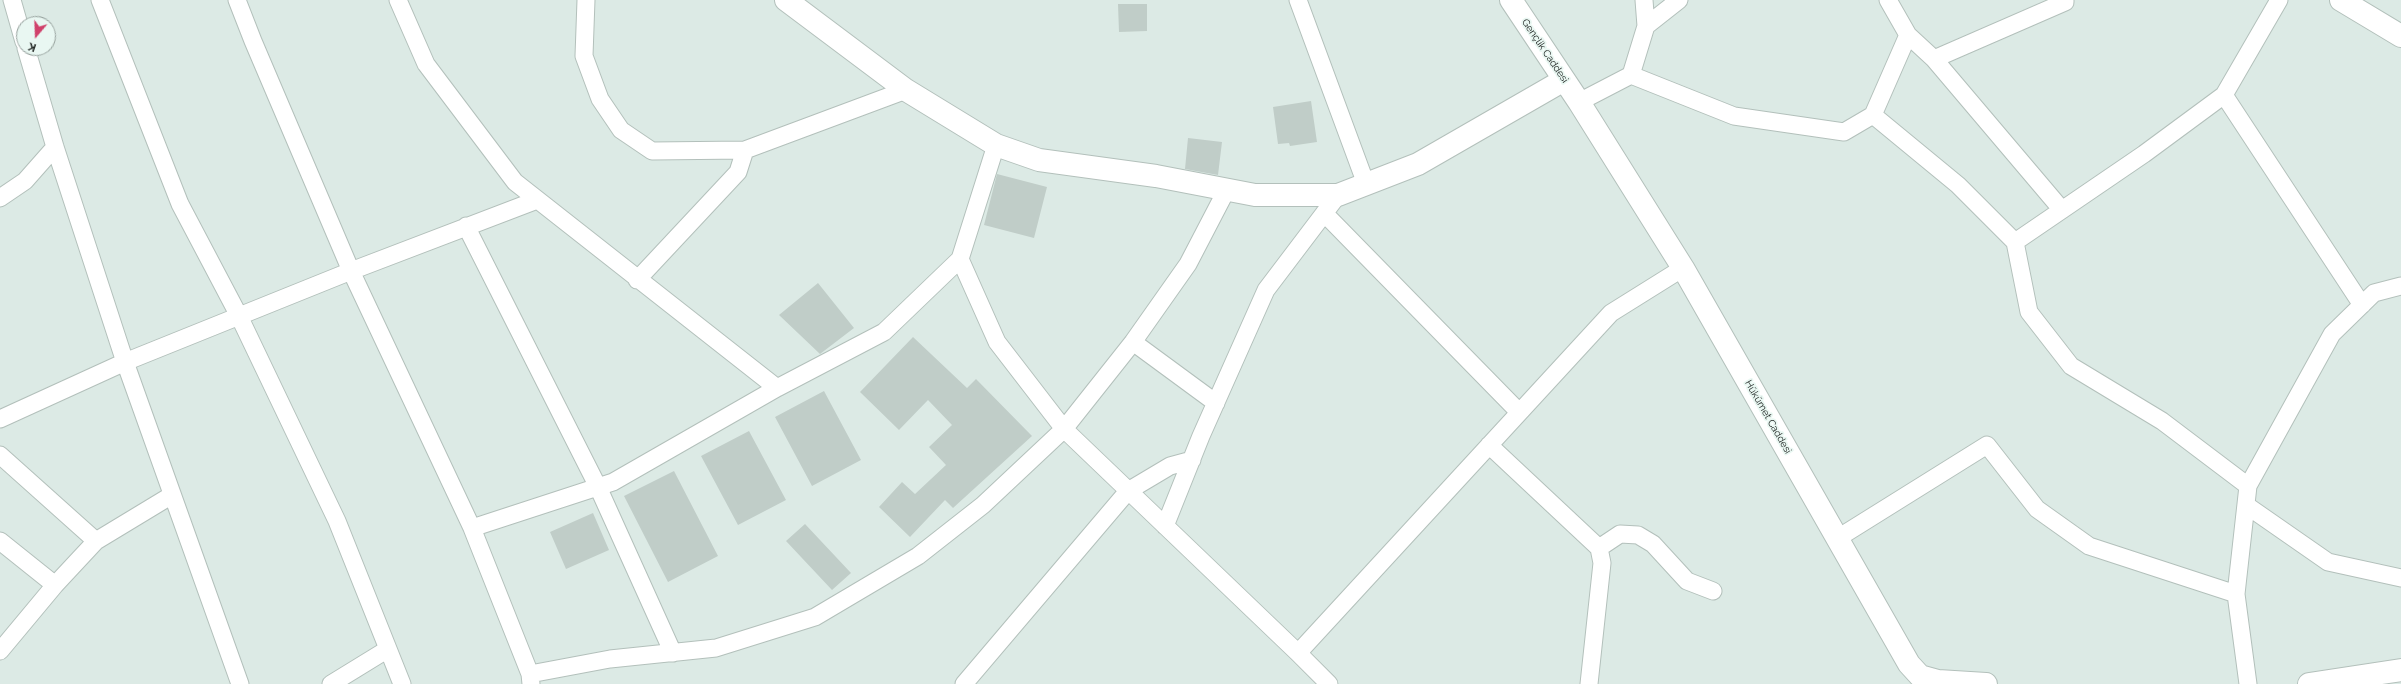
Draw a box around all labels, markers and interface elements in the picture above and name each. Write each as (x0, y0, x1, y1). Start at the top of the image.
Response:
north arrow (16, 16, 56, 56)
street label: Gençlik Caddesi (1519, 17, 1571, 85)
text: K (27, 40, 38, 54)
street label: Hükümet Caddesi (1742, 378, 1794, 456)

